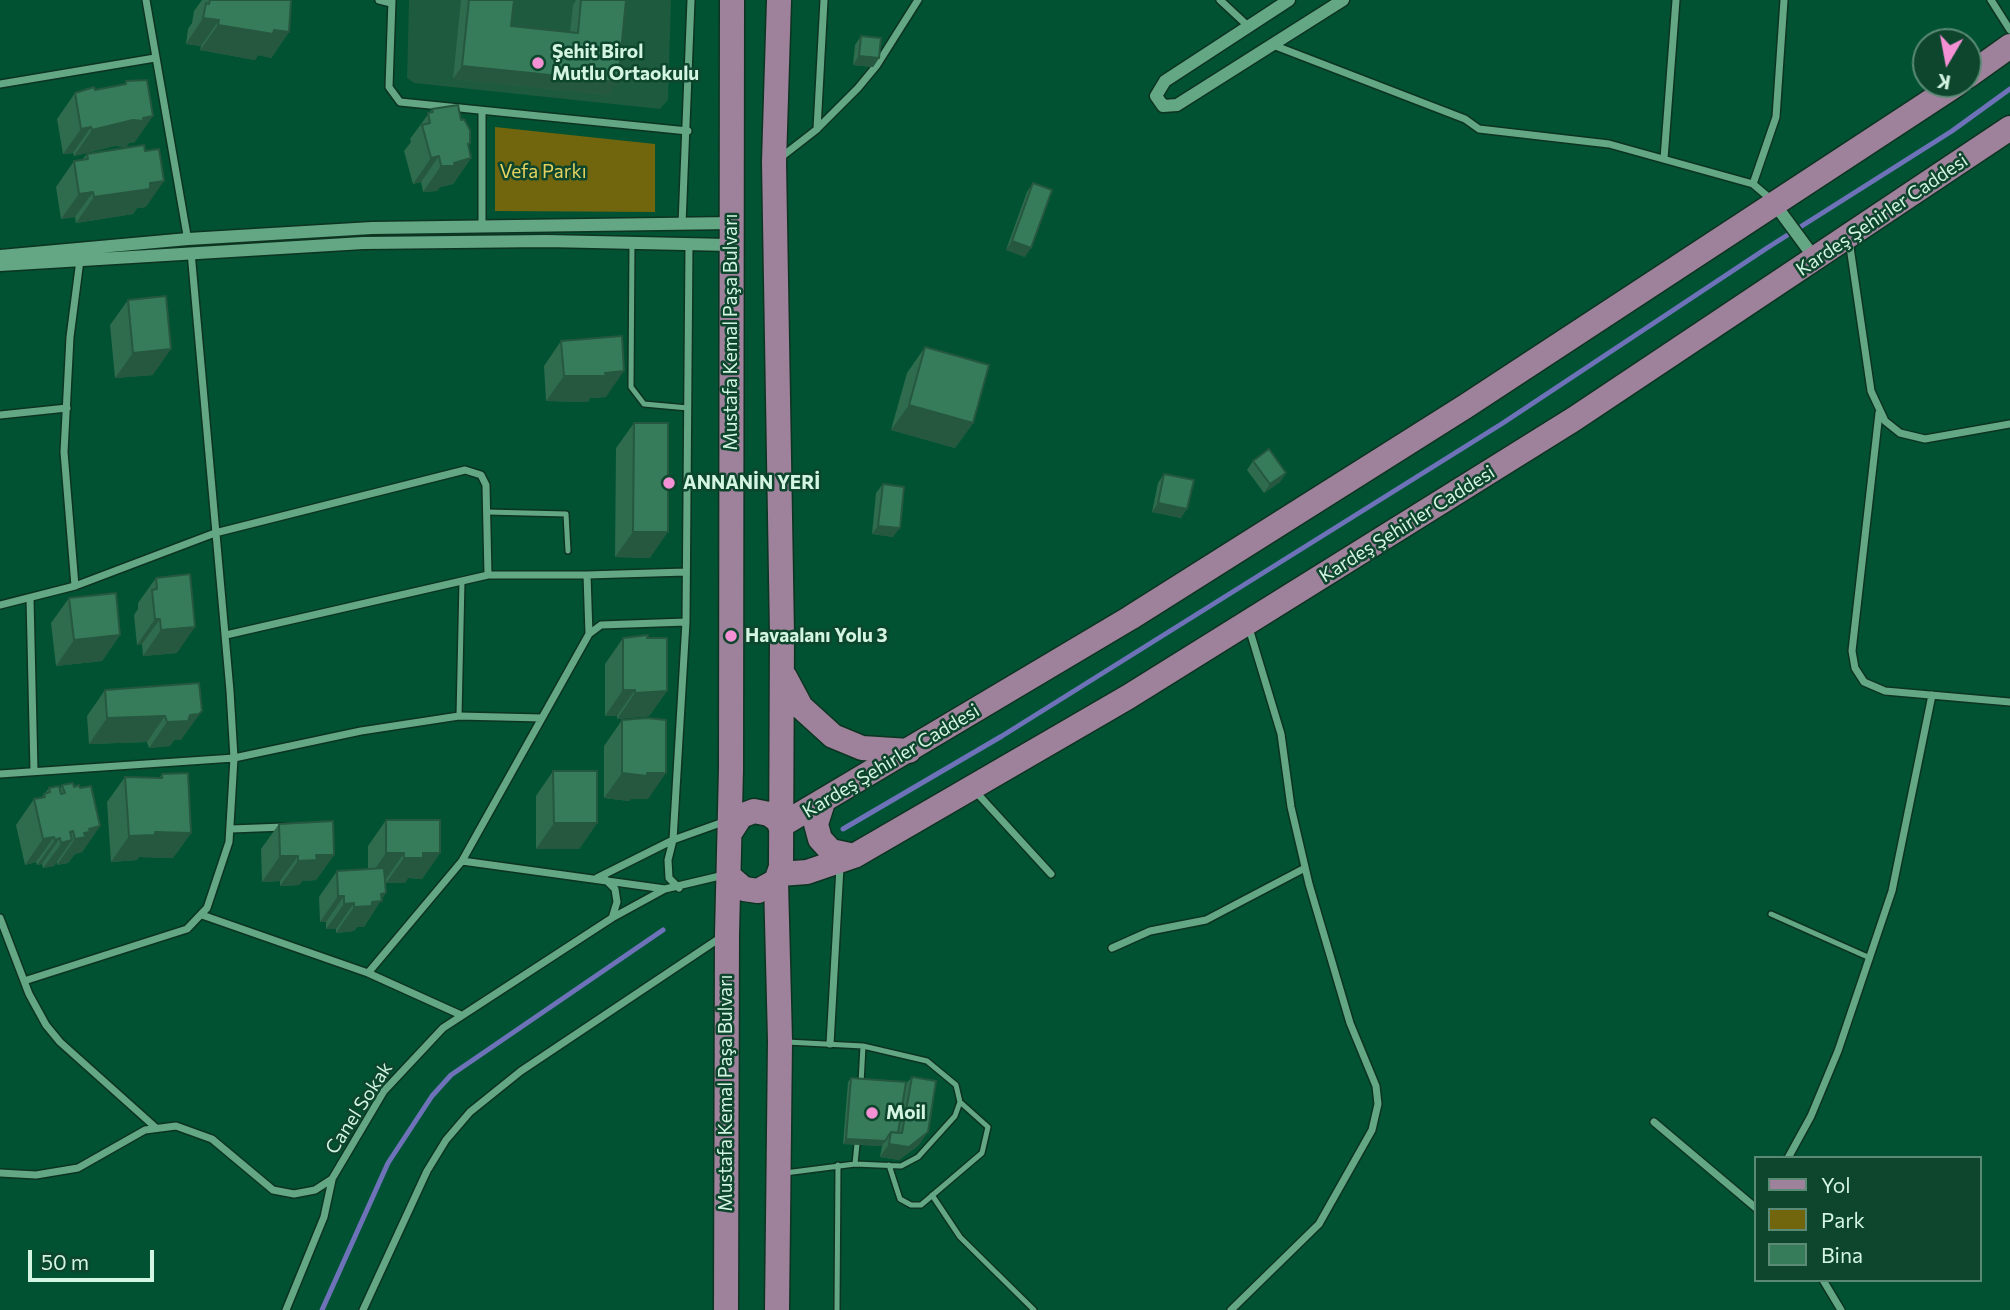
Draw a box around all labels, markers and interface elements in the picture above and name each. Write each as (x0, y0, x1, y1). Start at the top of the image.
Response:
north arrow (1912, 28, 1982, 98)
place label: Şehit Birol Mutlu Ortaokulu (552, 41, 699, 85)
marker: Şehit Birol Mutlu Ortaokulu (530, 55, 546, 71)
text: K (1935, 70, 1952, 95)
street label: Kardeş Şehirler Caddesi (1792, 149, 1972, 281)
park label: Vefa Parkı (499, 161, 587, 183)
street label: Mustafa Kemal Paşa Bulvarı (720, 214, 742, 450)
street label: Kardeş Şehirler Caddesi (1315, 461, 1499, 587)
place label: ANNANİN YERİ (683, 472, 820, 494)
marker: ANNANİN YERİ (661, 475, 677, 491)
place label: Havaalanı Yolu 3 (745, 625, 887, 647)
marker: Havaalanı Yolu 3 (723, 628, 739, 644)
street label: Kardeş Şehirler Caddesi (798, 699, 984, 823)
street label: Mustafa Kemal Paşa Bulvarı (715, 975, 737, 1211)
street label: Canel Sokak (321, 1058, 397, 1158)
place label: Moil (886, 1102, 926, 1124)
marker: Moil (864, 1105, 880, 1121)
legend (1755, 1156, 1982, 1282)
text: Yol (1821, 1172, 1851, 1197)
text: Park (1821, 1207, 1865, 1232)
scale bar (32, 1236, 158, 1280)
text: Bina (1821, 1242, 1863, 1267)
text: 50 m (41, 1249, 89, 1274)

